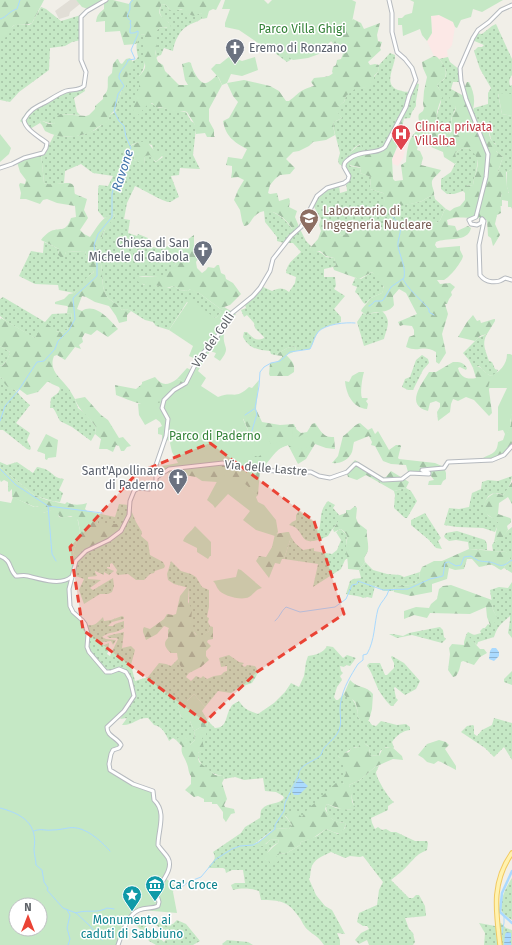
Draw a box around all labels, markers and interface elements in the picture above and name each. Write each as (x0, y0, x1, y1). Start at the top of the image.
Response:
park label: Parco Villa Ghigi (258, 22, 346, 36)
church icon: Eremo di Ronzano (224, 37, 246, 65)
place label: Eremo di Ronzano (249, 41, 347, 55)
place label: Clinica privata Villalba (415, 120, 492, 148)
hospital icon: Clinica privata Villalba (390, 123, 412, 151)
water label: Ravone (109, 147, 136, 193)
place label: Laboratorio di Ingegneria Nucleare (323, 204, 432, 232)
school or university icon: Laboratorio di Ingegneria Nucleare (298, 207, 320, 235)
place label: Chiesa di San Michele di Gaibola (88, 236, 189, 264)
church icon: Chiesa di San Michele di Gaibola (192, 239, 214, 267)
street label: Via dei Colli (189, 310, 237, 370)
park label: Parco di Paderno (169, 429, 261, 443)
street label: Via delle Lastre (224, 457, 308, 479)
place label: Sant'Apollinare di Paderno (82, 464, 164, 492)
church icon: Sant'Apollinare di Paderno (167, 467, 189, 495)
museum icon: Ca' Croce (144, 874, 166, 902)
place label: Ca' Croce (169, 878, 218, 892)
place icon: Monumento ai caduti di Sabbiuno (121, 884, 143, 912)
north arrow (8, 897, 48, 937)
text: N (24, 901, 32, 914)
place label: Monumento ai caduti di Sabbiuno (81, 913, 183, 941)

